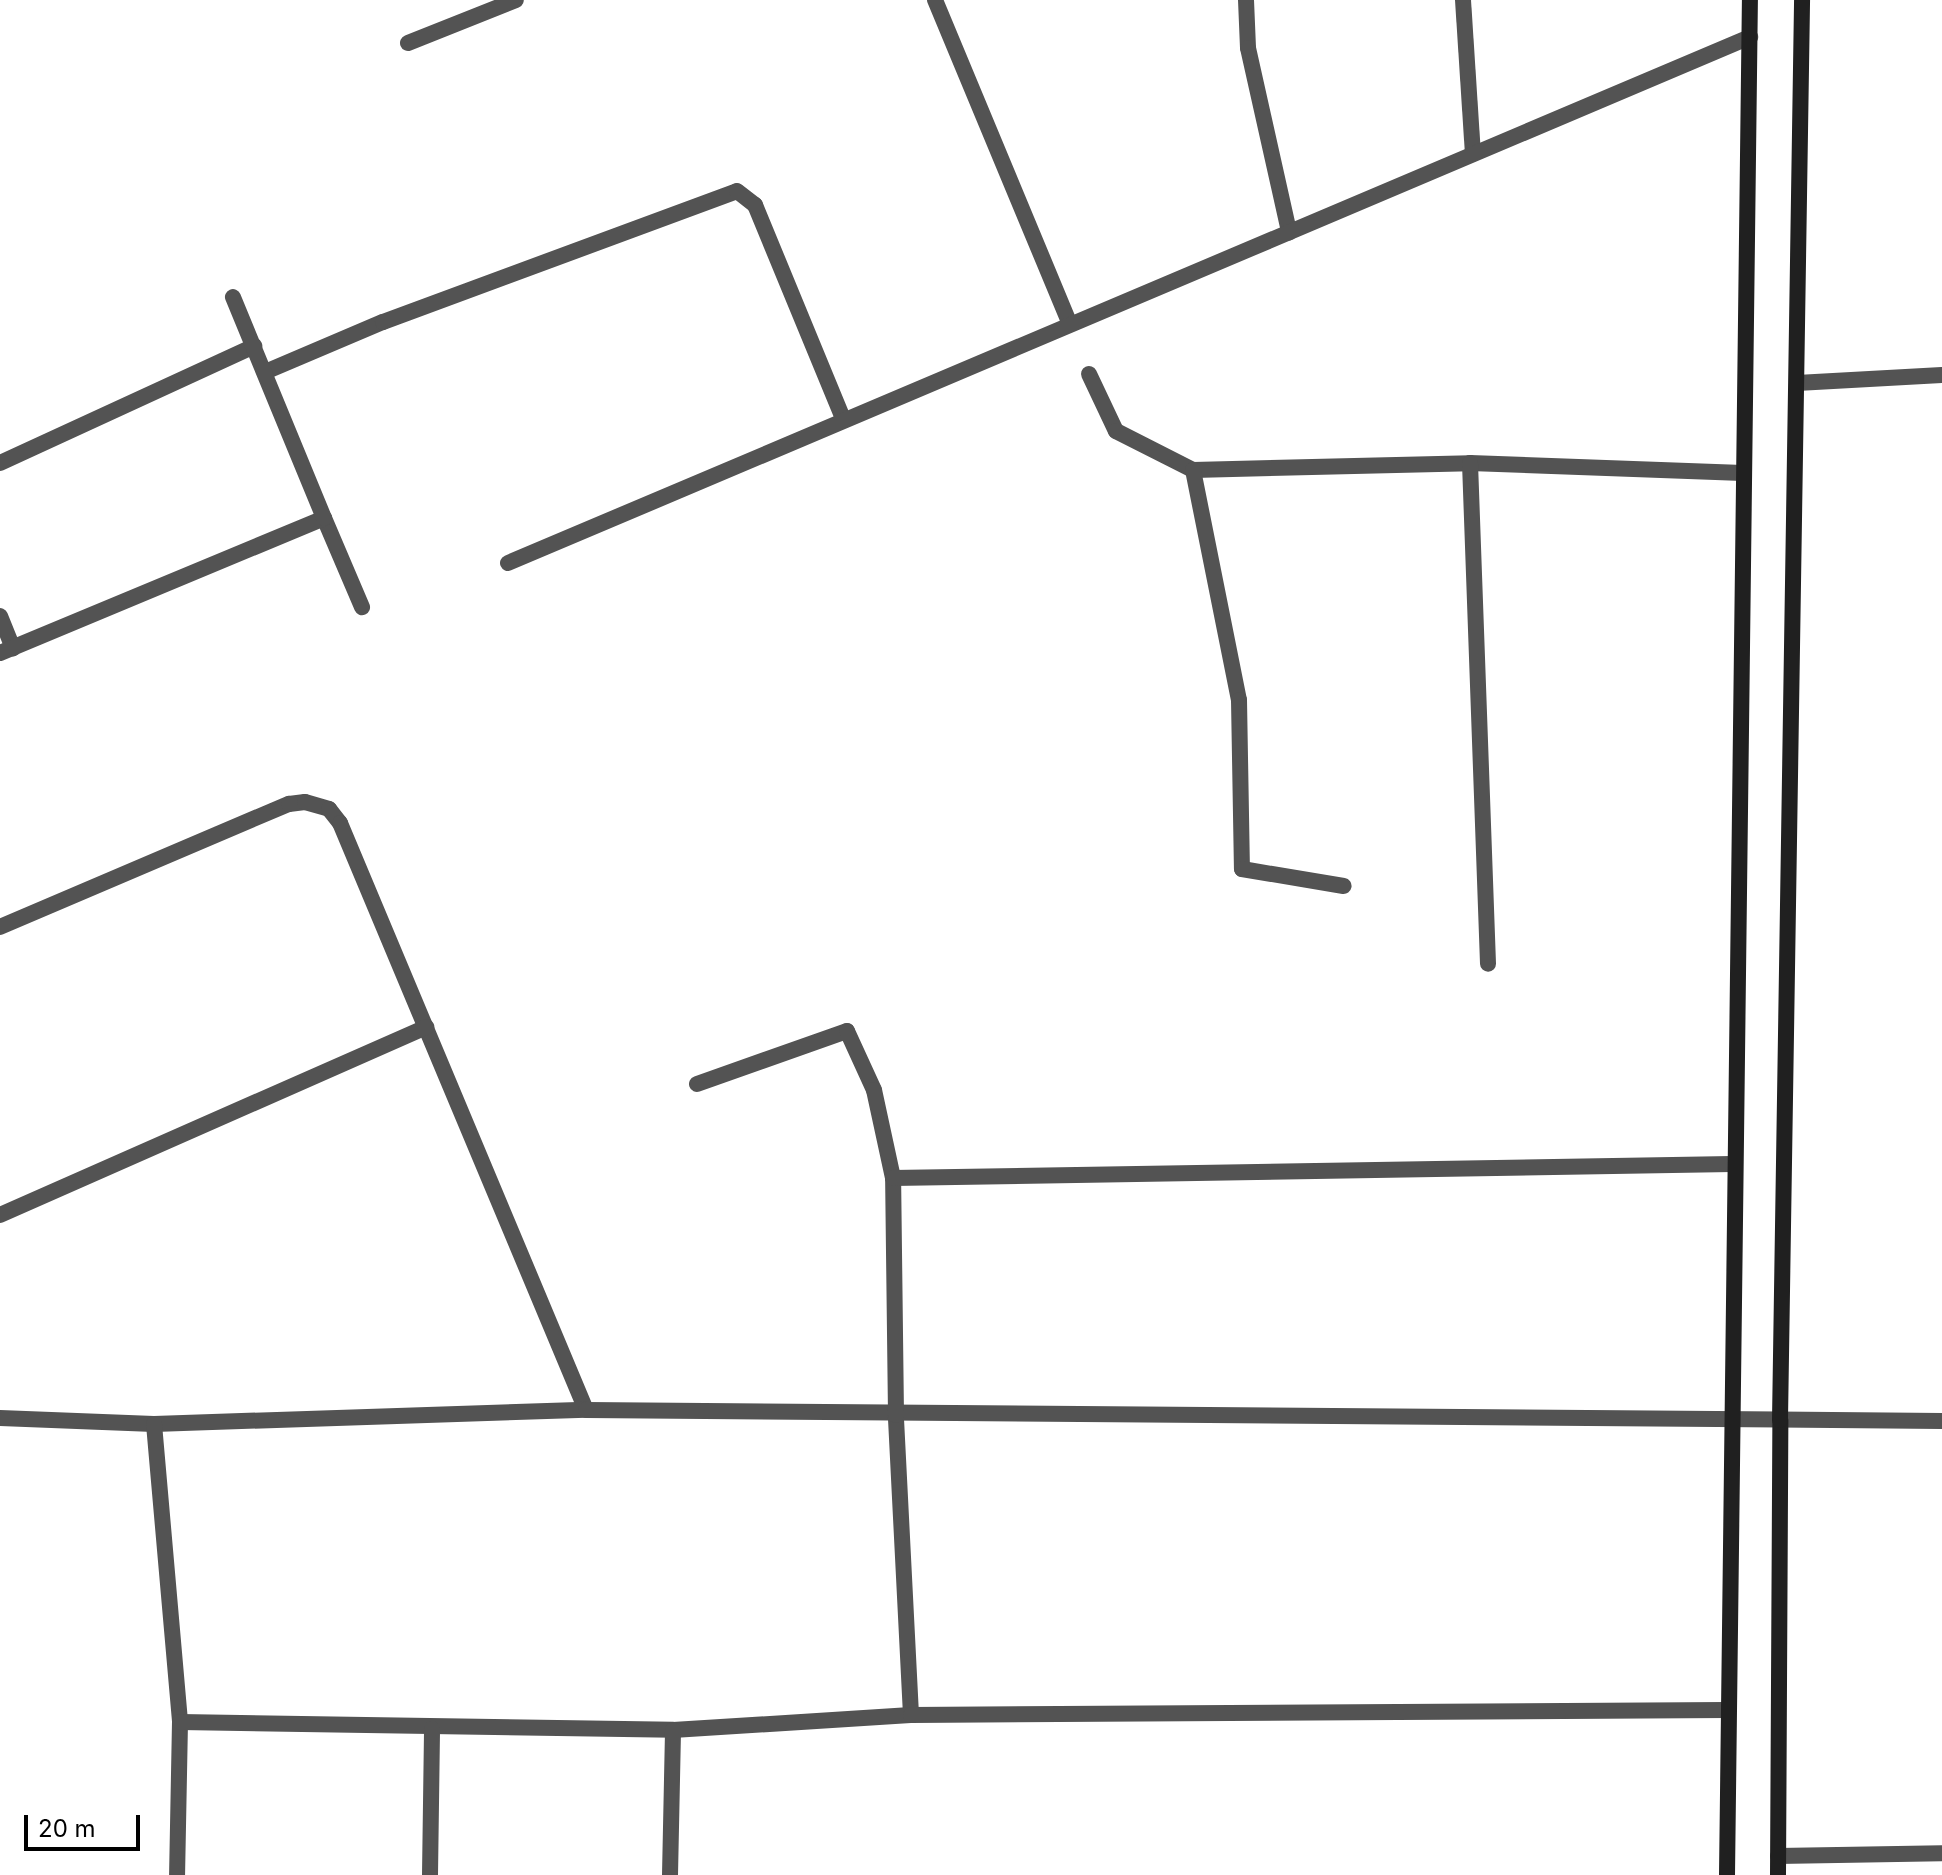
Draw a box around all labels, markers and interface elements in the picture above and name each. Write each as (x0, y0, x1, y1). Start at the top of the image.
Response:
scale bar (28, 1799, 144, 1849)
text: 20 m (38, 1814, 96, 1843)

